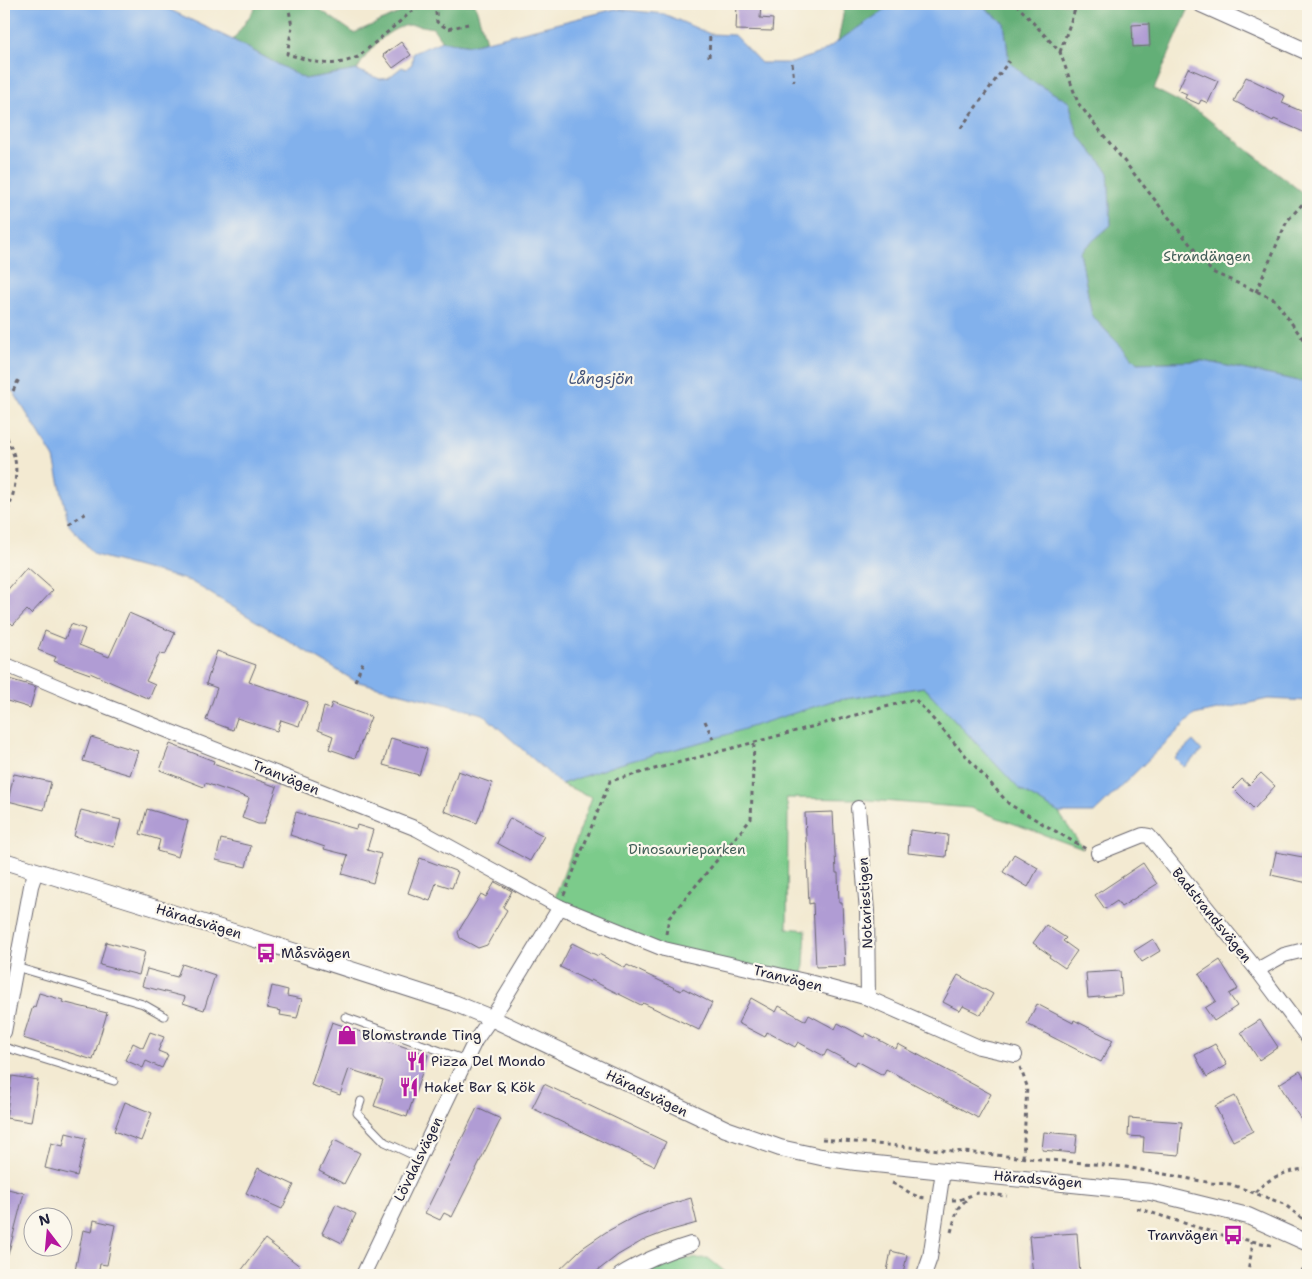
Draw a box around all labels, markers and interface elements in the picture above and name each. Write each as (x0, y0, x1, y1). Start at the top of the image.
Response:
park label: Strandängen (1163, 247, 1251, 265)
water label: Långsjön (568, 369, 634, 389)
street label: Tranvägen (250, 755, 323, 799)
park label: Dinosaurieparken (628, 840, 746, 858)
street label: Notariestigen (854, 856, 876, 949)
street label: Badstrandsvägen (1168, 864, 1256, 966)
street label: Häradsvägen (154, 899, 245, 943)
bus stop icon: Måsvägen (255, 942, 277, 964)
place label: Måsvägen (281, 944, 351, 962)
street label: Tranvägen (751, 961, 825, 995)
shop icon: Blomstrande Ting (336, 1024, 358, 1046)
place label: Blomstrande Ting (362, 1026, 481, 1044)
restaurant icon: Pizza Del Mondo (405, 1050, 427, 1072)
place label: Pizza Del Mondo (431, 1052, 546, 1070)
street label: Häradsvägen (603, 1065, 691, 1121)
restaurant icon: Haket Bar & Kök (398, 1076, 420, 1098)
place label: Haket Bar & Kök (424, 1078, 536, 1096)
street label: Lövdalsvägen (390, 1113, 446, 1204)
street label: Häradsvägen (993, 1166, 1083, 1192)
north arrow (22, 1206, 72, 1256)
text: N (37, 1209, 52, 1230)
bus stop icon: Tranvägen (1222, 1224, 1244, 1246)
place label: Tranvägen (1147, 1226, 1218, 1244)

